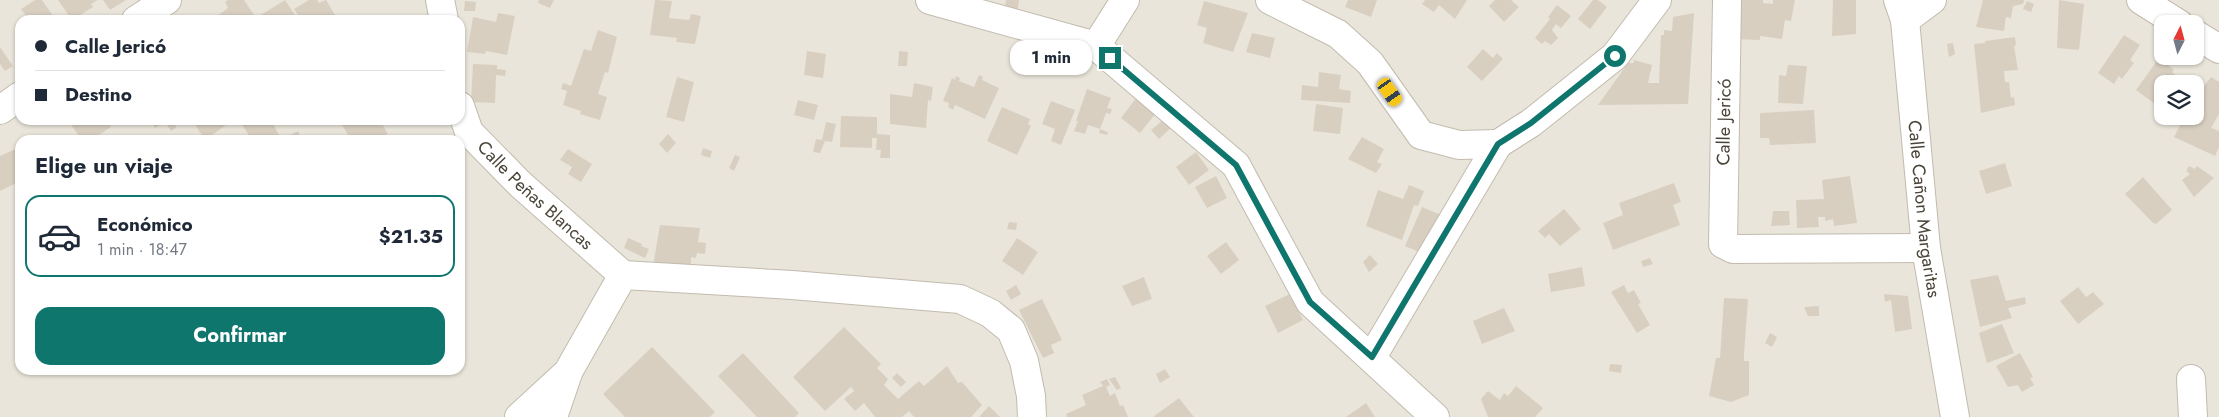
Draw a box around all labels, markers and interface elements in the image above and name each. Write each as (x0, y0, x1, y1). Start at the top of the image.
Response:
north arrow (2154, 15, 2204, 65)
map controls (2154, 15, 2204, 125)
text: Calle Jericó (65, 33, 166, 60)
callout: 1 min (1010, 40, 1092, 76)
route start (1604, 45, 1626, 67)
text: 1 min (1031, 46, 1071, 69)
route end (1099, 47, 1121, 69)
car (1375, 75, 1404, 109)
button: layers (2154, 75, 2204, 125)
street label: Calle Jericó (1710, 78, 1738, 166)
text: Destino (65, 81, 132, 108)
street label: Calle Cañon Margaritas (1901, 119, 1947, 300)
street label: Calle Peñas Blancas (471, 135, 599, 256)
text: Elige un viaje (35, 149, 173, 181)
text: Económico (97, 211, 193, 238)
icon: car (37, 214, 82, 259)
text: $21.35 (379, 223, 443, 250)
text: 1 min · 18:47 (97, 238, 187, 261)
button: Confirmar (35, 307, 445, 365)

